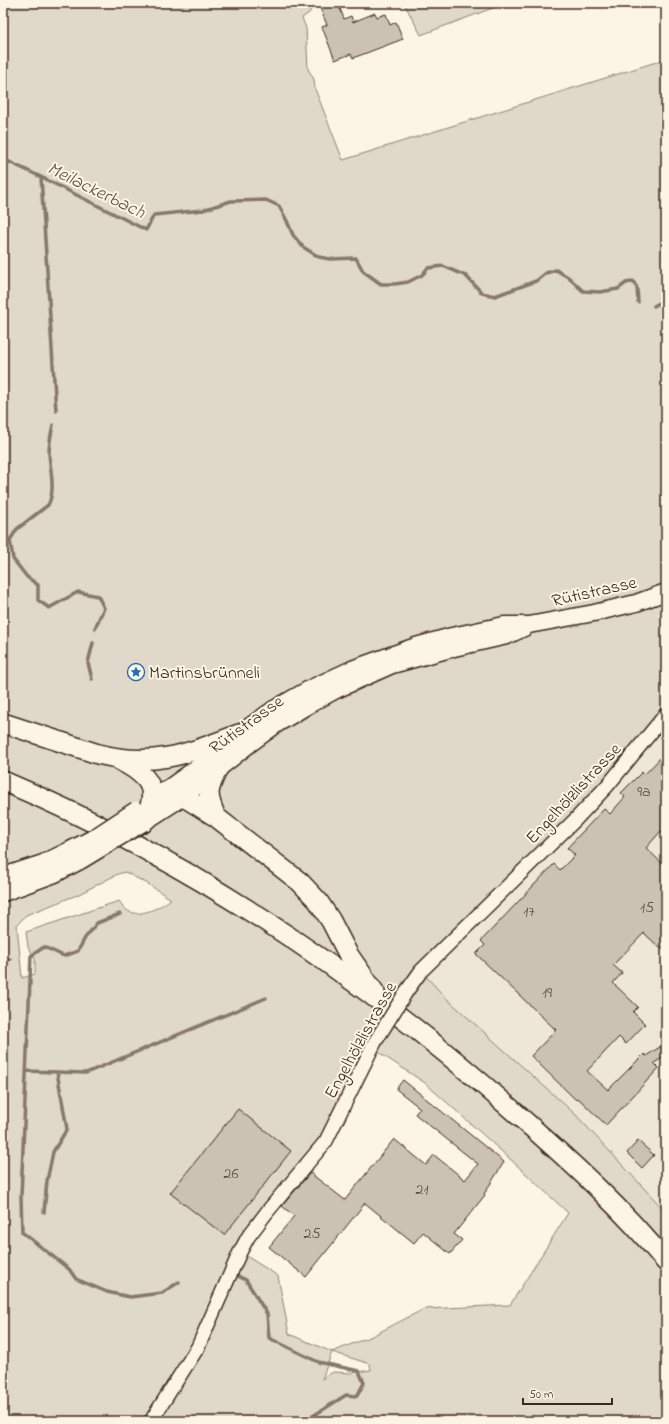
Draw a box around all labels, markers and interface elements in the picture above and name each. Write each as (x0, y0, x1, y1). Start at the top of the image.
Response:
water label: Meilackerbach (42, 156, 150, 227)
street label: Rütistrasse (549, 570, 640, 615)
place label: Martinsbrünneli (149, 661, 260, 687)
place icon: Martinsbrünneli (126, 662, 146, 682)
street label: Rütistrasse (205, 689, 291, 762)
street label: Engelhölzlistrasse (521, 737, 630, 851)
house number: 9a (637, 780, 651, 804)
house number: 15 (640, 896, 654, 920)
house number: 17 (523, 900, 535, 924)
street label: Engelhölzlistrasse (319, 977, 406, 1105)
house number: 19 (542, 981, 552, 1005)
house number: 26 (224, 1162, 239, 1186)
house number: 21 (415, 1178, 429, 1202)
house number: 25 (303, 1222, 321, 1246)
scale bar (523, 1380, 612, 1406)
text: 50 m (529, 1386, 553, 1404)

